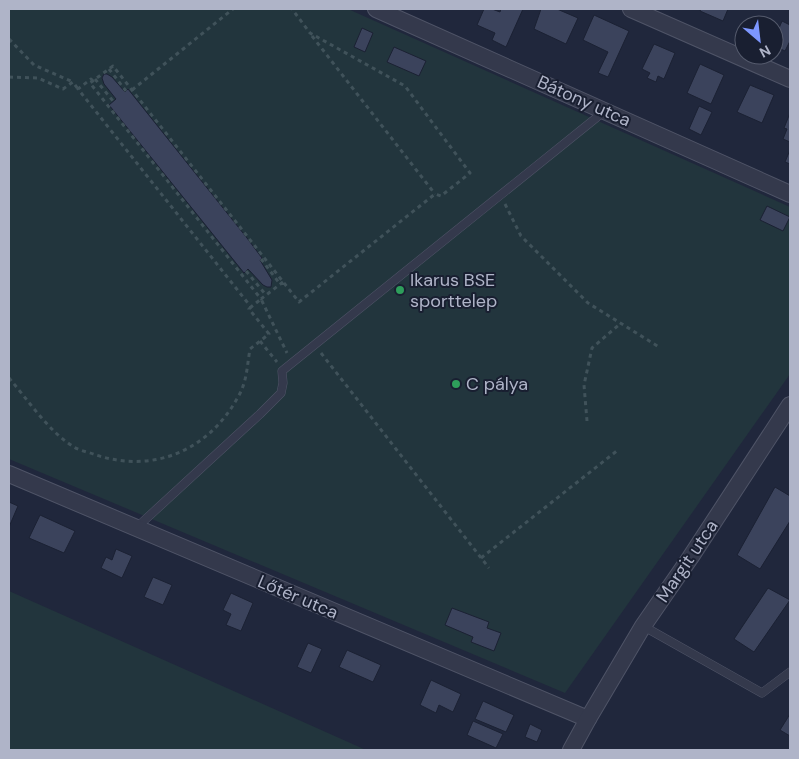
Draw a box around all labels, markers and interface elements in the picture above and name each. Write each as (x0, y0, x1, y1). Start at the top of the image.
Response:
north arrow (734, 15, 784, 65)
text: N (756, 41, 774, 62)
street label: Bátony utca (533, 70, 635, 132)
place label: Ikarus BSE sporttelep (410, 268, 497, 313)
marker: Ikarus BSE sporttelep (394, 284, 406, 296)
place label: C pálya (466, 372, 528, 396)
marker: C pálya (450, 378, 462, 390)
street label: Margit utca (651, 515, 723, 607)
street label: Lőtér utca (254, 569, 342, 625)

